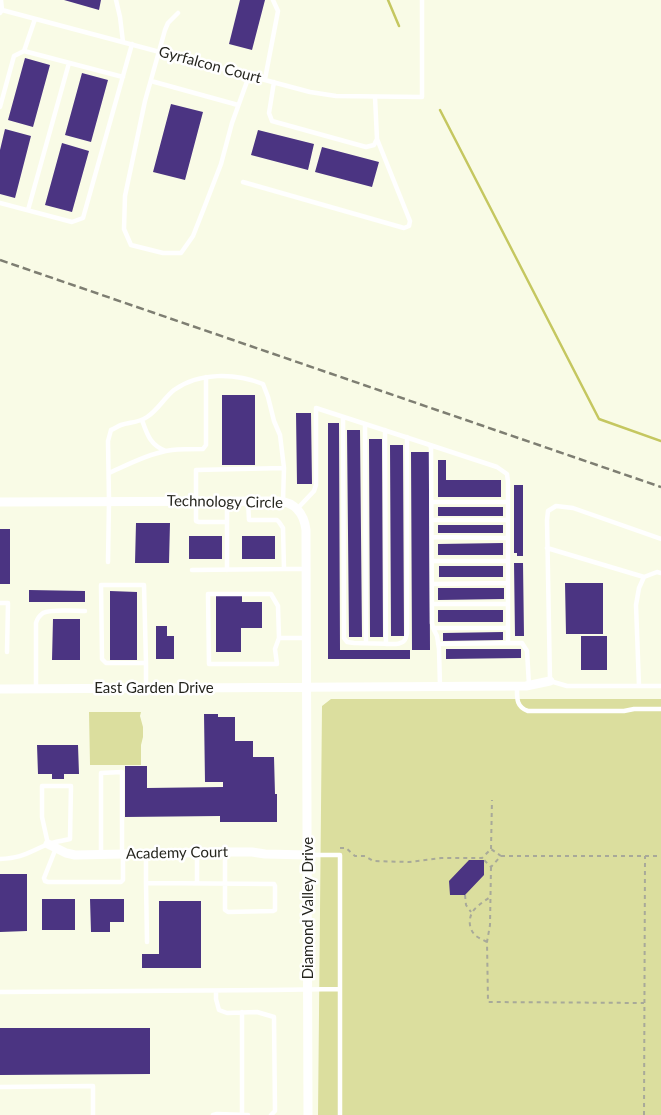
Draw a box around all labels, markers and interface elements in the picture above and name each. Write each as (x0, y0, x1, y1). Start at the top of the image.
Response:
street label: Gyrfalcon Court (157, 43, 263, 87)
street label: Technology Circle (167, 492, 283, 512)
street label: East Garden Drive (94, 679, 214, 697)
street label: Diamond Valley Drive (299, 837, 317, 979)
street label: Academy Court (126, 843, 228, 863)

